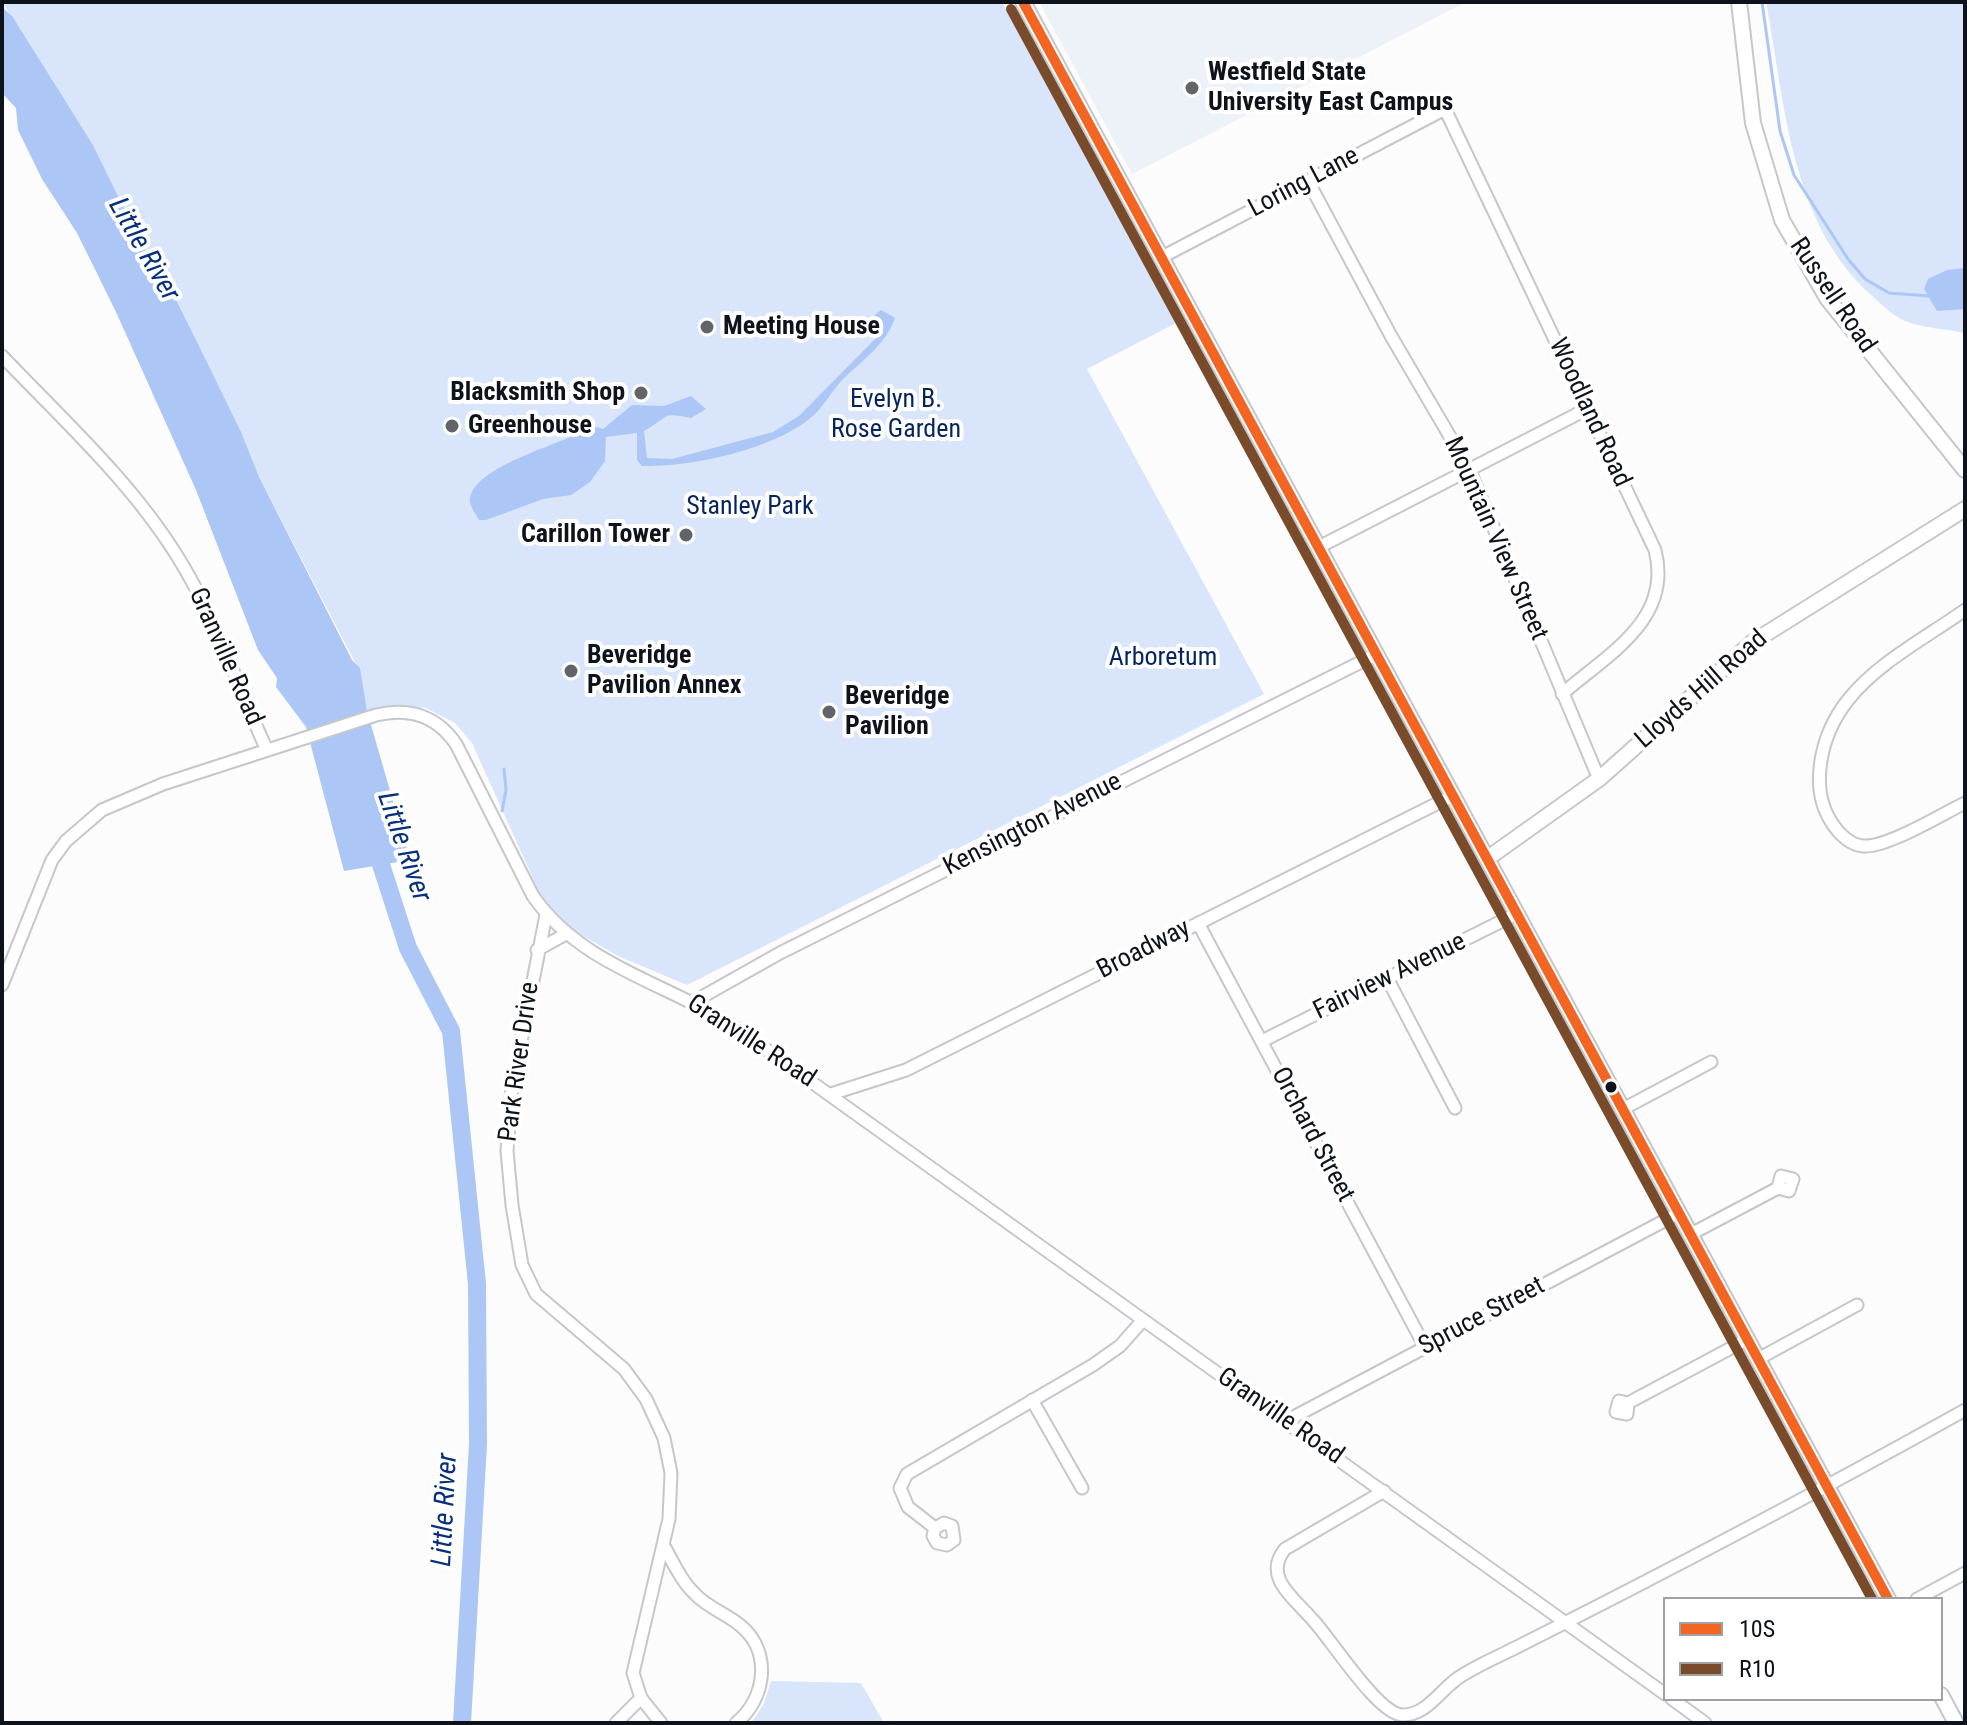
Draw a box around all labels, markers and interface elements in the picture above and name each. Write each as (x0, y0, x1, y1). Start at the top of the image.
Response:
place label: Westfield State University East Campus (1208, 57, 1453, 118)
marker: Westfield State University East Campus (1183, 79, 1201, 97)
street label: Loring Lane (1244, 141, 1364, 225)
water label: Little River (100, 192, 186, 308)
street label: Russell Road (1782, 232, 1882, 360)
place label: Meeting House (723, 311, 880, 343)
marker: Meeting House (698, 318, 716, 336)
street label: Woodland Road (1541, 334, 1637, 492)
place label: Blacksmith Shop (450, 377, 625, 409)
marker: Blacksmith Shop (632, 384, 650, 402)
park label: Evelyn B. Rose Garden (831, 384, 961, 446)
place label: Greenhouse (468, 410, 592, 442)
marker: Greenhouse (443, 417, 461, 435)
street label: Mountain View Street (1436, 433, 1554, 645)
park label: Stanley Park (686, 491, 814, 523)
place label: Carillon Tower (521, 519, 670, 551)
marker: Carillon Tower (677, 526, 695, 544)
street label: Granville Road (181, 583, 269, 731)
street label: Lloyds Hill Road (1630, 624, 1774, 756)
place label: Beveridge Pavilion Annex (587, 640, 741, 702)
park label: Arboretum (1109, 642, 1217, 674)
marker: Beveridge Pavilion Annex (562, 662, 580, 680)
place label: Beveridge Pavilion (845, 681, 949, 742)
marker: Beveridge Pavilion (820, 703, 838, 721)
street label: Kensington Avenue (939, 767, 1127, 883)
water label: Little River (369, 788, 437, 906)
street label: Broadway (1092, 913, 1196, 987)
street label: Fairview Avenue (1309, 927, 1471, 1027)
street label: Park River Drive (493, 980, 547, 1144)
street label: Granville Road (681, 989, 821, 1095)
street label: Orchard Street (1264, 1062, 1360, 1208)
unlabelled marker (1603, 1079, 1619, 1095)
street label: Spruce Street (1414, 1271, 1550, 1363)
street label: Granville Road (1211, 1362, 1349, 1472)
water label: Little River (426, 1452, 466, 1568)
legend (1663, 1597, 1943, 1701)
text: 10S (1739, 1615, 1775, 1643)
text: R10 (1739, 1655, 1775, 1683)

